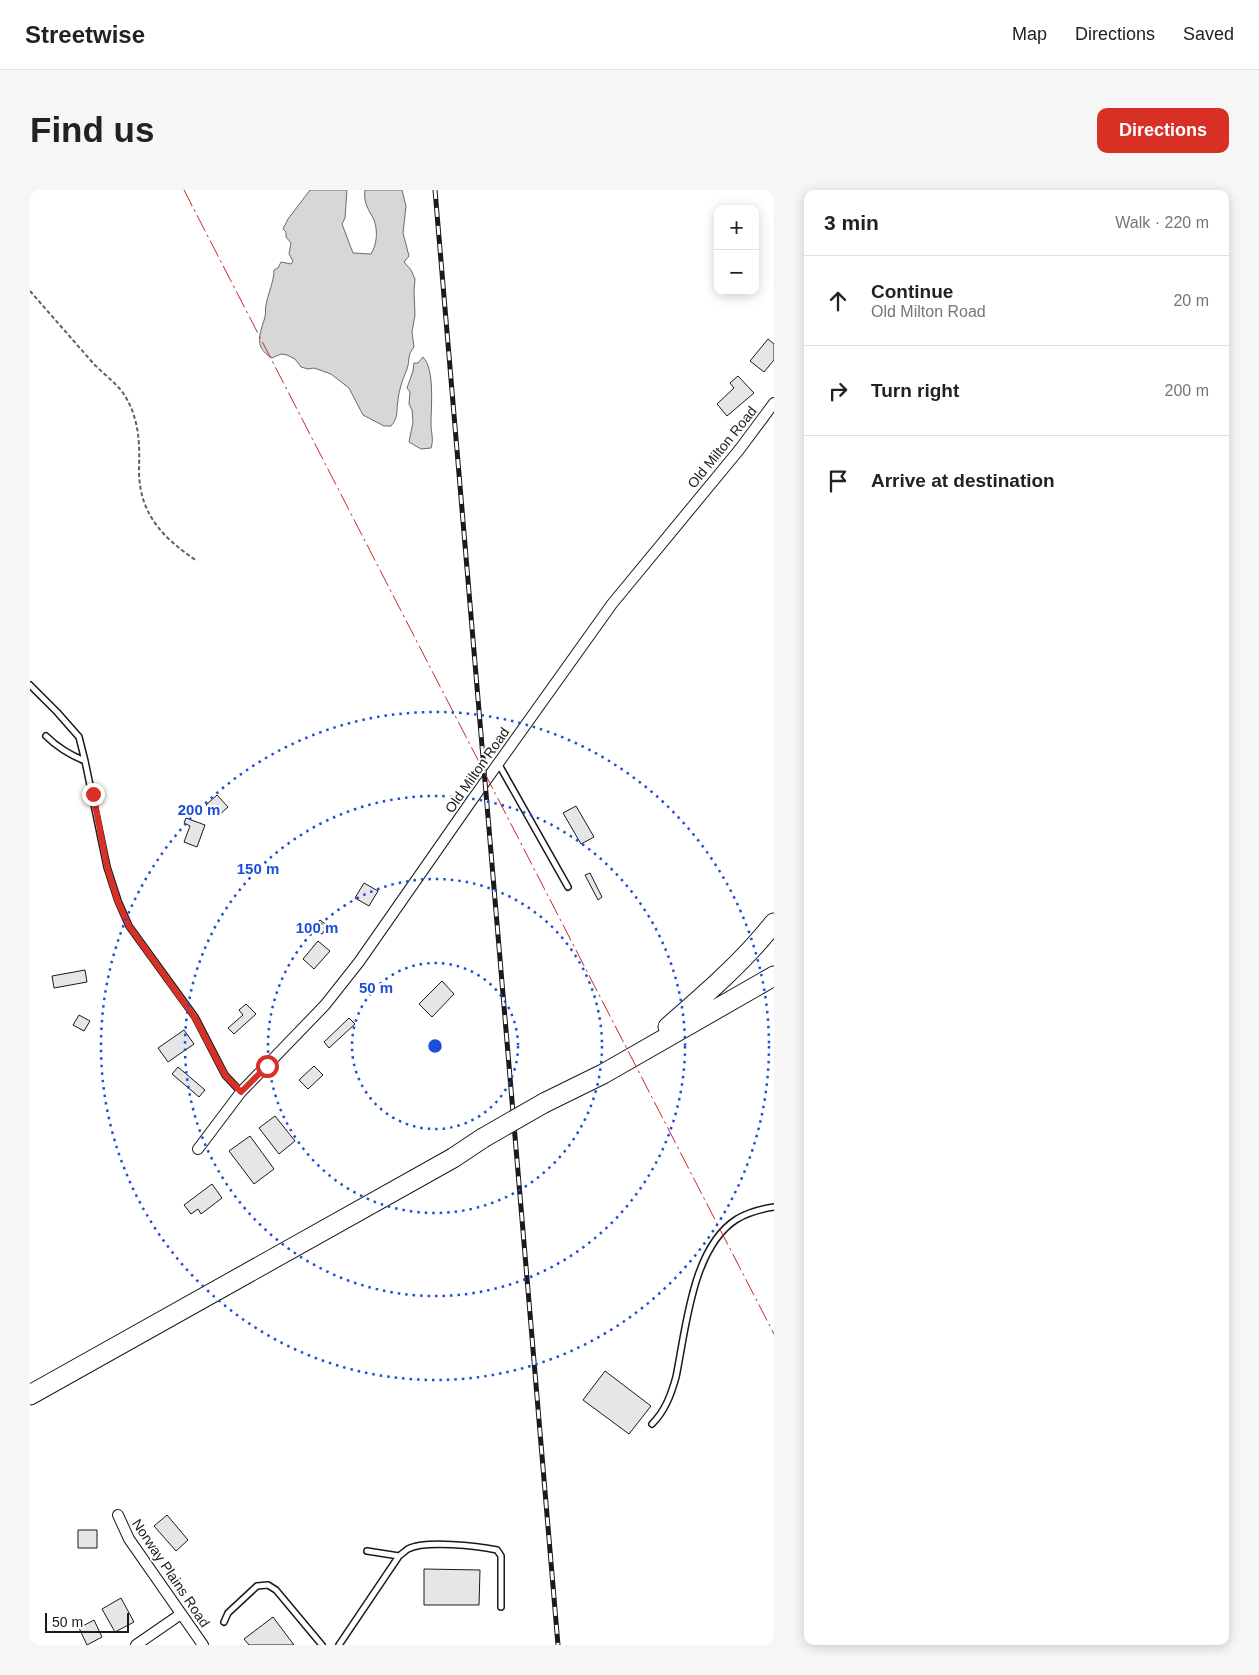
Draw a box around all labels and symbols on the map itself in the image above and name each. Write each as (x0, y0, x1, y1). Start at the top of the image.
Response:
street label: Old Milton Road (684, 403, 760, 491)
street label: Old Milton Road (442, 724, 512, 816)
route end (82, 783, 105, 806)
text: 200 m (178, 801, 220, 818)
text: 150 m (237, 860, 279, 877)
text: 100 m (296, 919, 338, 936)
text: 50 m (359, 979, 393, 996)
centre of rings (426, 1037, 444, 1055)
route start (256, 1055, 279, 1078)
street label: Norway Plains Road (129, 1516, 213, 1630)
scale bar (45, 1610, 129, 1633)

